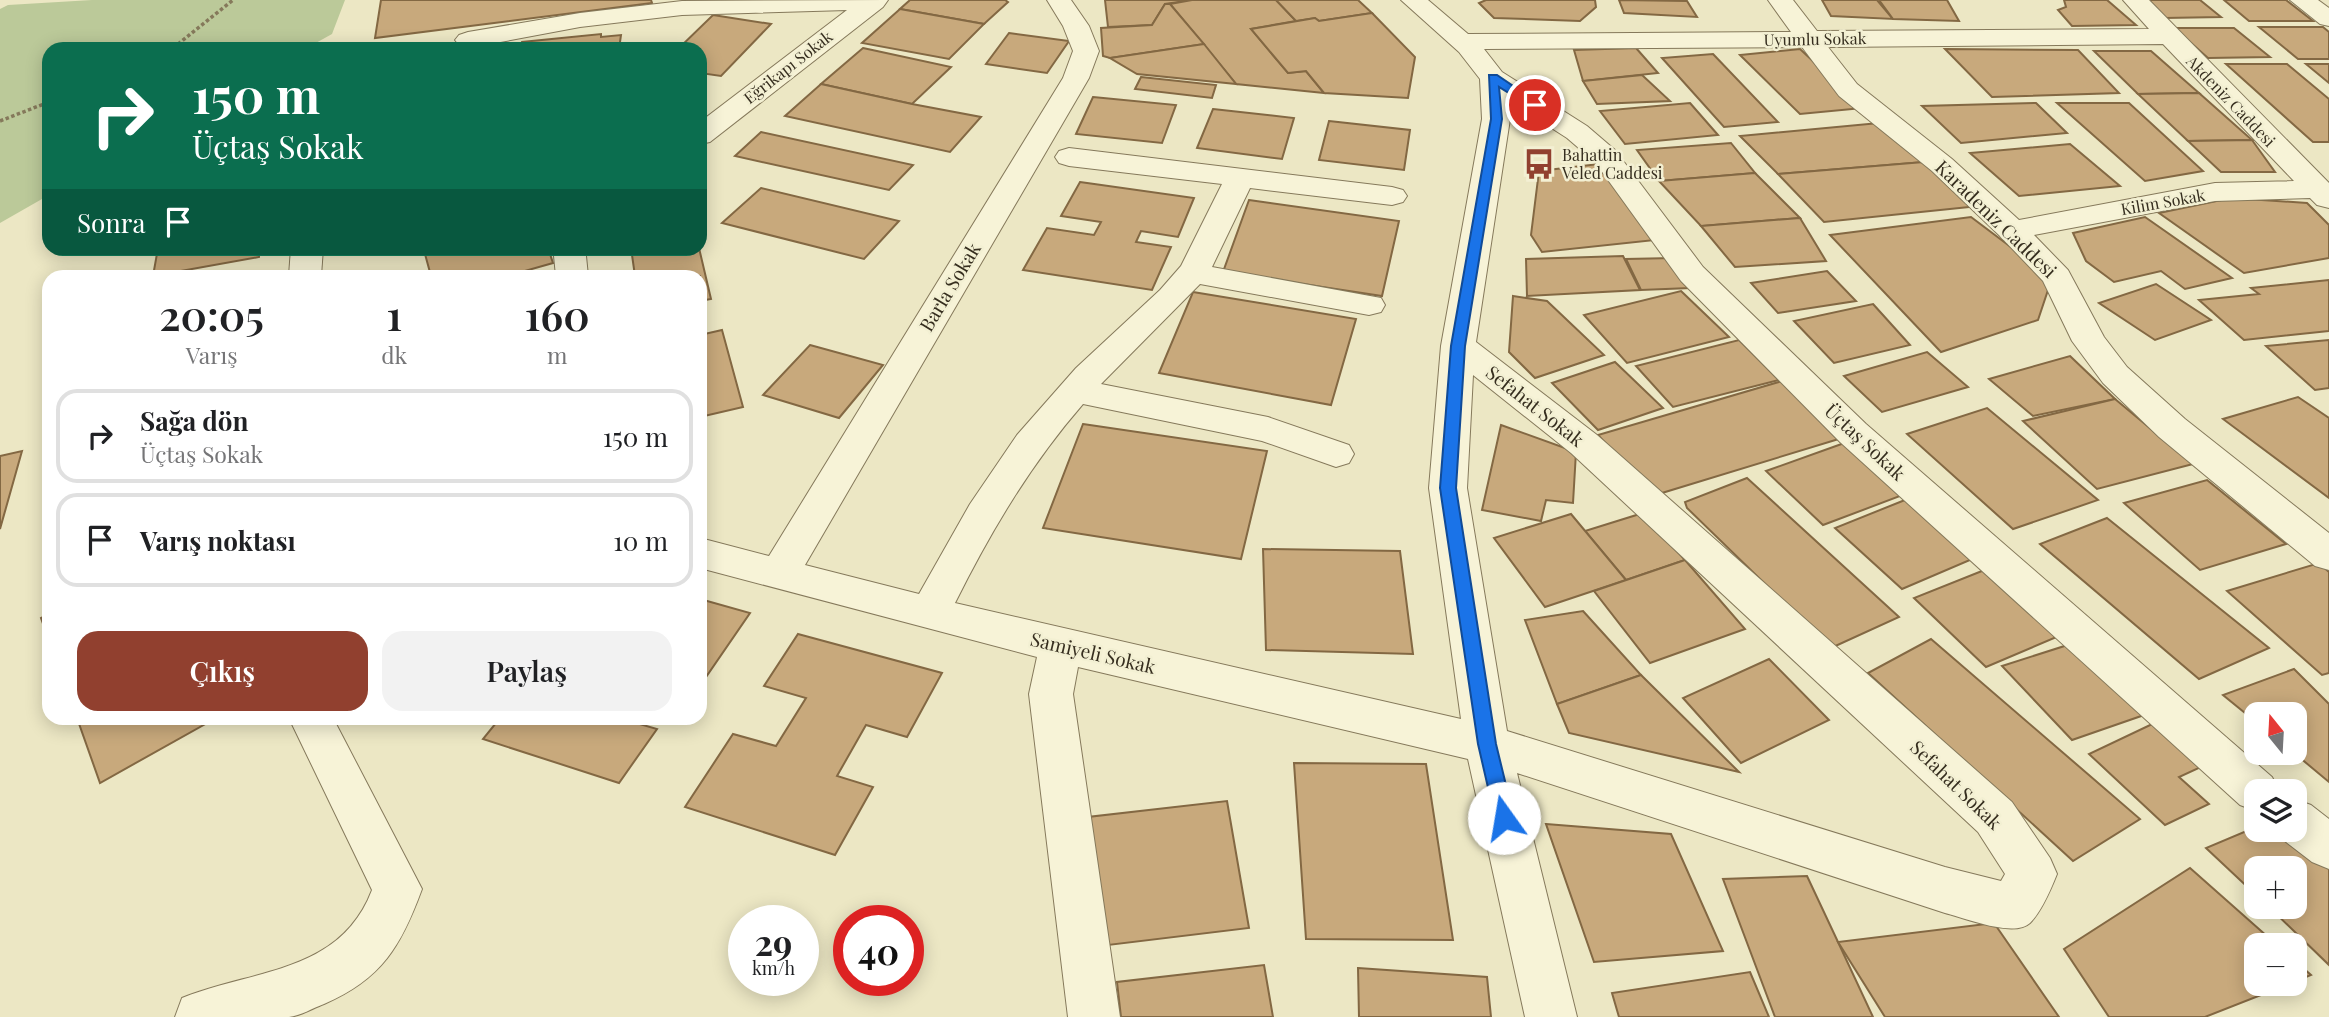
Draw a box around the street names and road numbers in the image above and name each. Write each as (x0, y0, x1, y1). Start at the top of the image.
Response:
street label: Eğrikapı Sokak (739, 25, 837, 108)
street label: Uyumlu Sokak (1763, 27, 1867, 50)
street label: Akdeniz Caddesi (2182, 50, 2281, 151)
street label: Karadeniz Caddesi (1930, 154, 2063, 283)
street label: Kilim Sokak (2119, 184, 2207, 219)
street label: Barla Sokak (912, 237, 986, 336)
street label: Sefahat Sokak (1481, 359, 1591, 452)
street label: Üçtaş Sokak (1820, 397, 1912, 486)
street label: Samiyeli Sokak (1028, 625, 1159, 679)
street label: Sefahat Sokak (1905, 734, 2009, 835)

